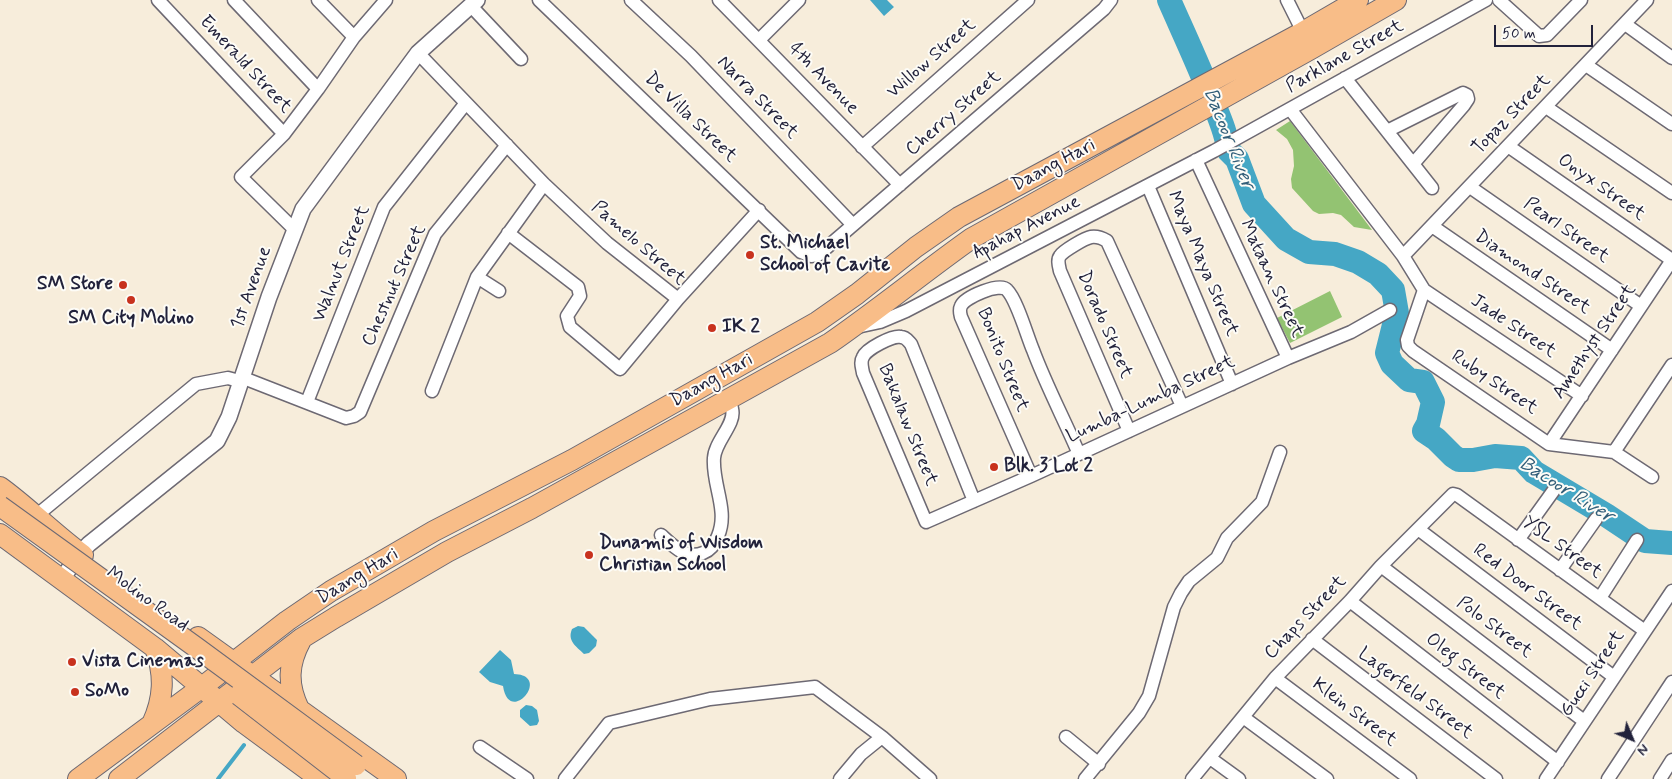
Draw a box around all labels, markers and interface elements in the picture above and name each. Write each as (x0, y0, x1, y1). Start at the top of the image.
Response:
street label: Emerald Street (194, 11, 296, 119)
street label: Willow Street (883, 14, 981, 104)
street label: Parklane Street (1282, 15, 1408, 99)
scale bar (1497, 15, 1596, 47)
text: 50 m (1502, 24, 1536, 44)
street label: 4th Avenue (783, 38, 863, 120)
street label: Narra Street (711, 51, 803, 145)
street label: Cherry Street (902, 66, 1006, 162)
street label: De Villa Street (639, 68, 741, 168)
street label: Topaz Street (1468, 70, 1556, 160)
water label: Bacoor River (1197, 85, 1259, 193)
street label: Daang Hari (1008, 134, 1100, 198)
street label: Onyx Street (1553, 149, 1649, 227)
street label: Maya Maya Street (1161, 188, 1243, 340)
street label: Apahap Avenue (969, 191, 1085, 265)
street label: Pearl Street (1519, 193, 1613, 269)
street label: Pamelo Street (586, 197, 690, 291)
street label: Walnut Street (308, 202, 376, 326)
street label: Mataan Street (1234, 216, 1308, 342)
street label: Chestnut Street (358, 222, 432, 350)
street label: Diamond Street (1470, 226, 1594, 320)
place label: St. Michael School of Cavite (760, 233, 890, 277)
street label: 1st Avenue (227, 244, 277, 332)
marker: St. Michael School of Cavite (744, 249, 756, 261)
street label: Dorado Street (1071, 268, 1137, 382)
place label: SM Store (37, 274, 113, 296)
marker: SM Store (117, 279, 129, 291)
street label: Amethyst Street (1548, 280, 1642, 404)
street label: Jade Street (1466, 290, 1560, 364)
marker: SM City Molino (125, 294, 137, 306)
street label: Bonito Street (971, 305, 1033, 415)
place label: SM City Molino (68, 308, 194, 330)
place label: IK 2 (722, 317, 760, 339)
marker: IK 2 (706, 322, 718, 334)
street label: Ruby Street (1446, 346, 1542, 420)
street label: Daang Hari (666, 349, 758, 413)
street label: Lumba-Lumba Street (1063, 351, 1239, 449)
street label: Bakalaw Street (872, 361, 942, 489)
water label: Bacoor River (1514, 453, 1618, 529)
place label: Blk. 3 Lot 2 (1004, 456, 1093, 478)
marker: Blk. 3 Lot 2 (988, 461, 1000, 473)
street label: YSL Street (1518, 511, 1606, 585)
place label: Dunamis of Wisdom Christian School (599, 533, 763, 577)
street label: Red Door Street (1468, 539, 1586, 637)
street label: Daang Hari (313, 544, 403, 610)
marker: Dunamis of Wisdom Christian School (583, 549, 595, 561)
street label: Molino Road (101, 562, 193, 638)
street label: Chaps Street (1260, 571, 1352, 665)
street label: Polo Street (1452, 592, 1536, 664)
street label: Gucci Street (1556, 626, 1630, 722)
street label: Oleg Street (1421, 629, 1509, 705)
street label: Lagerfeld Street (1353, 643, 1477, 745)
place label: Vista Cinemas (82, 651, 204, 673)
marker: Vista Cinemas (66, 656, 78, 668)
street label: Klein Street (1307, 674, 1401, 752)
place label: SoMo (85, 681, 129, 703)
marker: SoMo (69, 686, 81, 698)
north arrow (1607, 714, 1657, 764)
text: N (1633, 740, 1652, 759)

